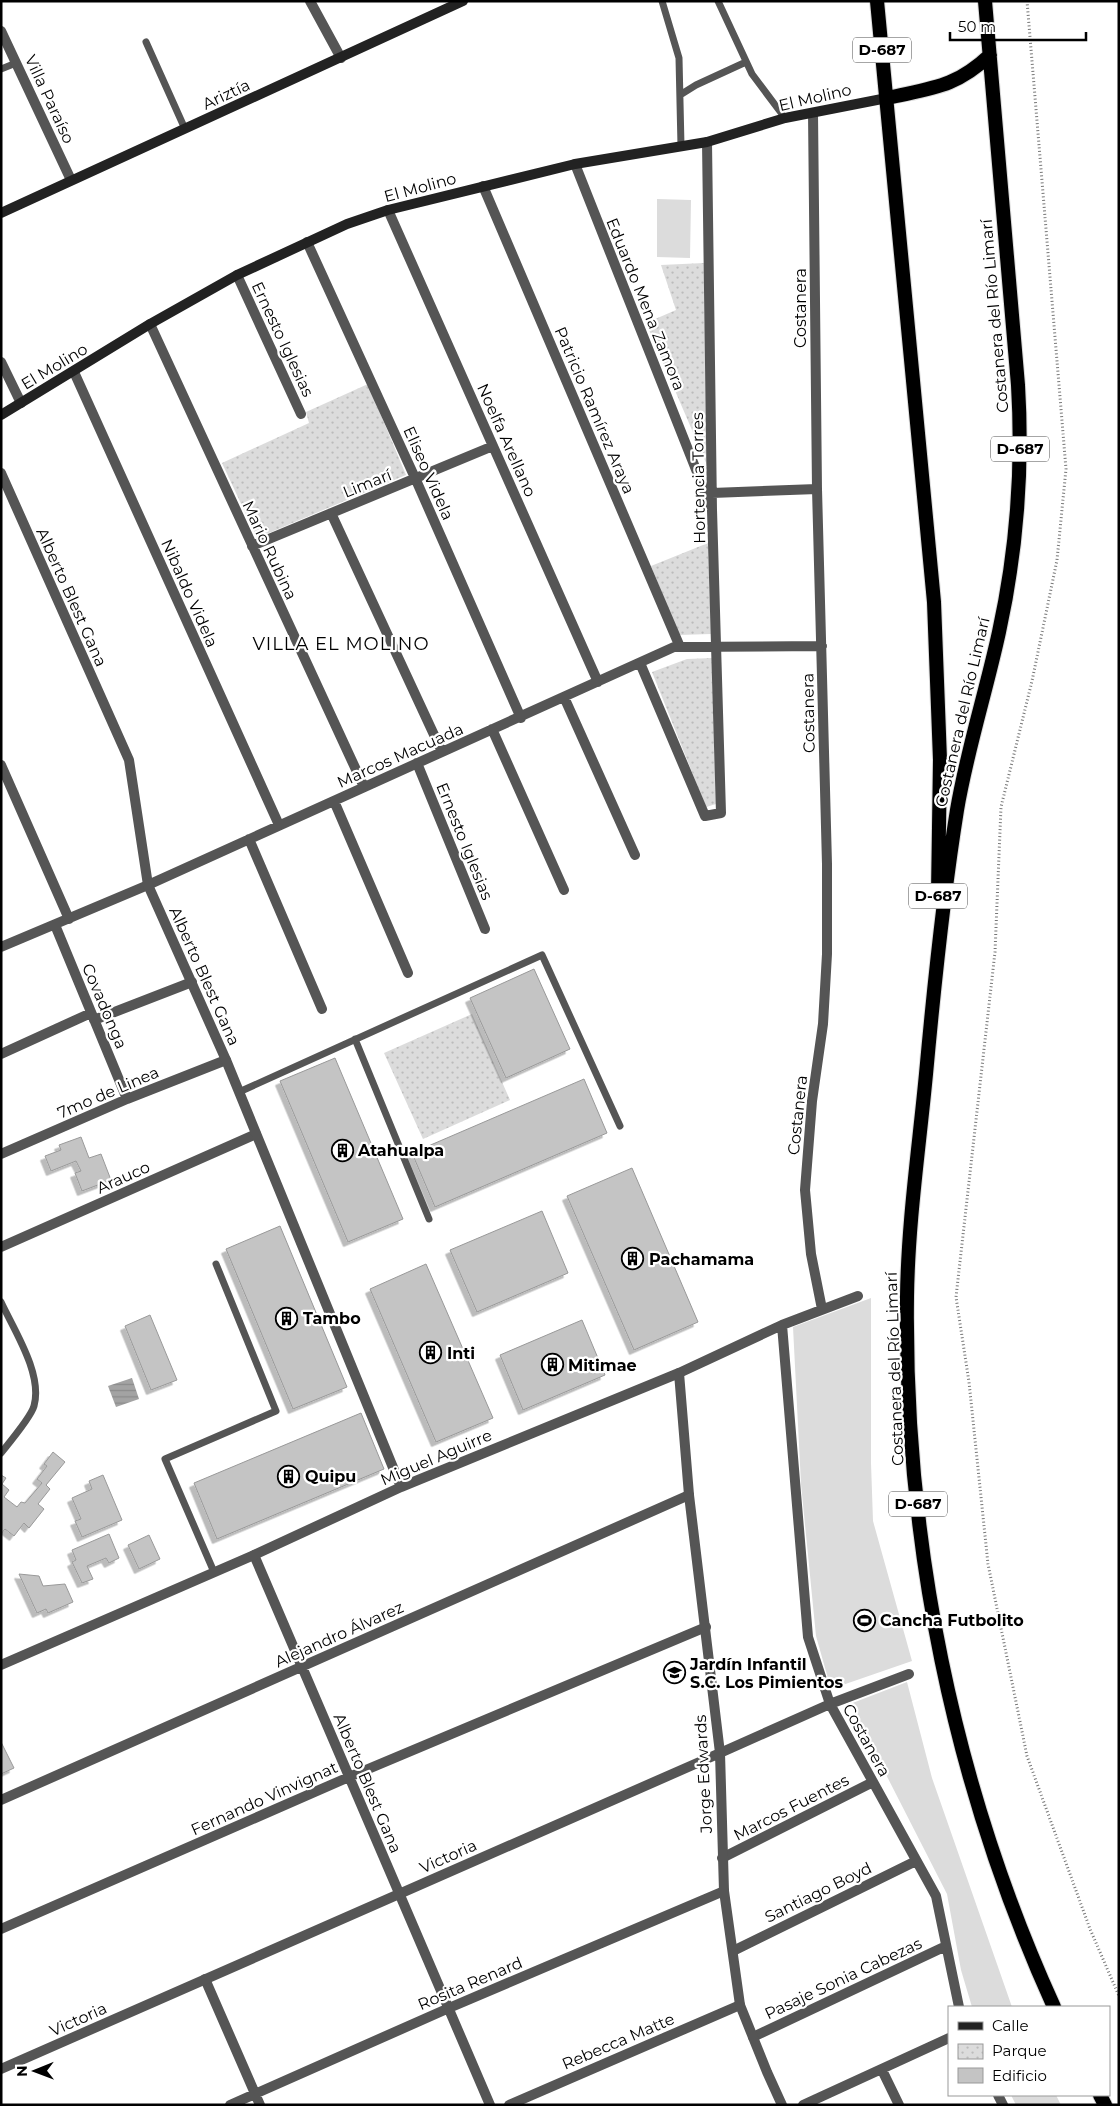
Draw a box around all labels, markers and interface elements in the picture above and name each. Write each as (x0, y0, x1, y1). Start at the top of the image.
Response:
scale bar (950, 10, 1086, 42)
text: 50 m (958, 17, 996, 36)
road number: D-687 (853, 38, 911, 62)
street label: Villa Paraíso (21, 52, 78, 146)
street label: Ariztía (199, 75, 253, 114)
street label: El Molino (777, 80, 853, 115)
street label: El Molino (382, 169, 458, 206)
street label: Eduardo Mena Zamora (602, 215, 689, 393)
street label: Costanera del Río Limarí (977, 218, 1012, 414)
street label: Costanera (791, 268, 810, 348)
street label: Ernesto Iglesias (248, 279, 318, 400)
street label: Patricio Ramírez Araya (551, 324, 638, 497)
street label: El Molino (18, 339, 91, 394)
street label: Noelfa Arellano (473, 381, 540, 500)
street label: Hortencia Torres (688, 412, 709, 544)
street label: Eliseo Videla (399, 423, 458, 523)
road number: D-687 (991, 436, 1049, 462)
street label: Limarí (340, 465, 395, 502)
street label: Mario Rubina (238, 498, 301, 603)
street label: Alberto Blest Gana (32, 525, 111, 670)
street label: Nibaldo Videla (157, 536, 222, 650)
street label: Costanera del Río Limarí (931, 615, 994, 809)
district label: VILLA EL MOLINO (253, 633, 429, 655)
street label: Costanera (798, 673, 819, 753)
street label: Marcos Macuada (334, 719, 466, 792)
street label: Ernesto Iglesias (432, 780, 497, 903)
road number: D-687 (909, 884, 967, 908)
street label: Alberto Blest Gana (165, 904, 244, 1049)
street label: Covadonga (78, 961, 131, 1052)
street label: 7mo de Linea (55, 1063, 162, 1122)
street label: Costanera (784, 1074, 811, 1156)
building icon: Atahualpa (330, 1138, 354, 1162)
place label: Atahualpa (357, 1141, 444, 1160)
street label: Arauco (94, 1157, 153, 1198)
building icon: Pachamama (621, 1247, 645, 1271)
place label: Pachamama (649, 1250, 754, 1269)
street label: Costanera del Río Limarí (882, 1271, 907, 1466)
building icon: Tambo (275, 1306, 299, 1330)
place label: Tambo (303, 1309, 361, 1328)
building icon: Inti (419, 1341, 443, 1365)
place label: Inti (447, 1344, 475, 1363)
building icon: Mitimae (540, 1353, 564, 1377)
place label: Mitimae (568, 1356, 637, 1375)
street label: Miguel Aguirre (378, 1425, 495, 1489)
building icon: Quipu (277, 1464, 301, 1488)
place label: Quipu (305, 1467, 356, 1486)
road number: D-687 (889, 1492, 947, 1516)
street label: Alejandro Álvarez (272, 1598, 406, 1671)
sports icon: Cancha Futbolito (852, 1608, 876, 1632)
place label: Cancha Futbolito (880, 1611, 1024, 1630)
place label: Jardín Infantil S.C. Los Pimientos (689, 1655, 843, 1692)
school or university icon: Jardín Infantil S.C. Los Pimientos (662, 1661, 686, 1685)
street label: Costanera (839, 1701, 894, 1780)
street label: Alberto Blest Gana (329, 1710, 406, 1856)
street label: Jorge Edwards (691, 1714, 716, 1835)
street label: Fernando Vinvignat (188, 1757, 341, 1839)
street label: Marcos Fuentes (731, 1770, 852, 1845)
street label: Victoria (417, 1835, 480, 1877)
street label: Santiago Boyd (762, 1858, 875, 1927)
street label: Pasaje Sonia Cabezas (762, 1934, 925, 2023)
street label: Rosita Renard (415, 1953, 525, 2014)
street label: Victoria (47, 1998, 110, 2040)
legend (948, 2006, 1110, 2096)
street label: Rebecca Matte (559, 2009, 677, 2074)
text: Calle (992, 2016, 1029, 2035)
text: Parque (992, 2041, 1047, 2060)
north arrow (10, 2046, 60, 2096)
text: N (13, 2065, 31, 2077)
text: Edificio (992, 2066, 1047, 2085)

